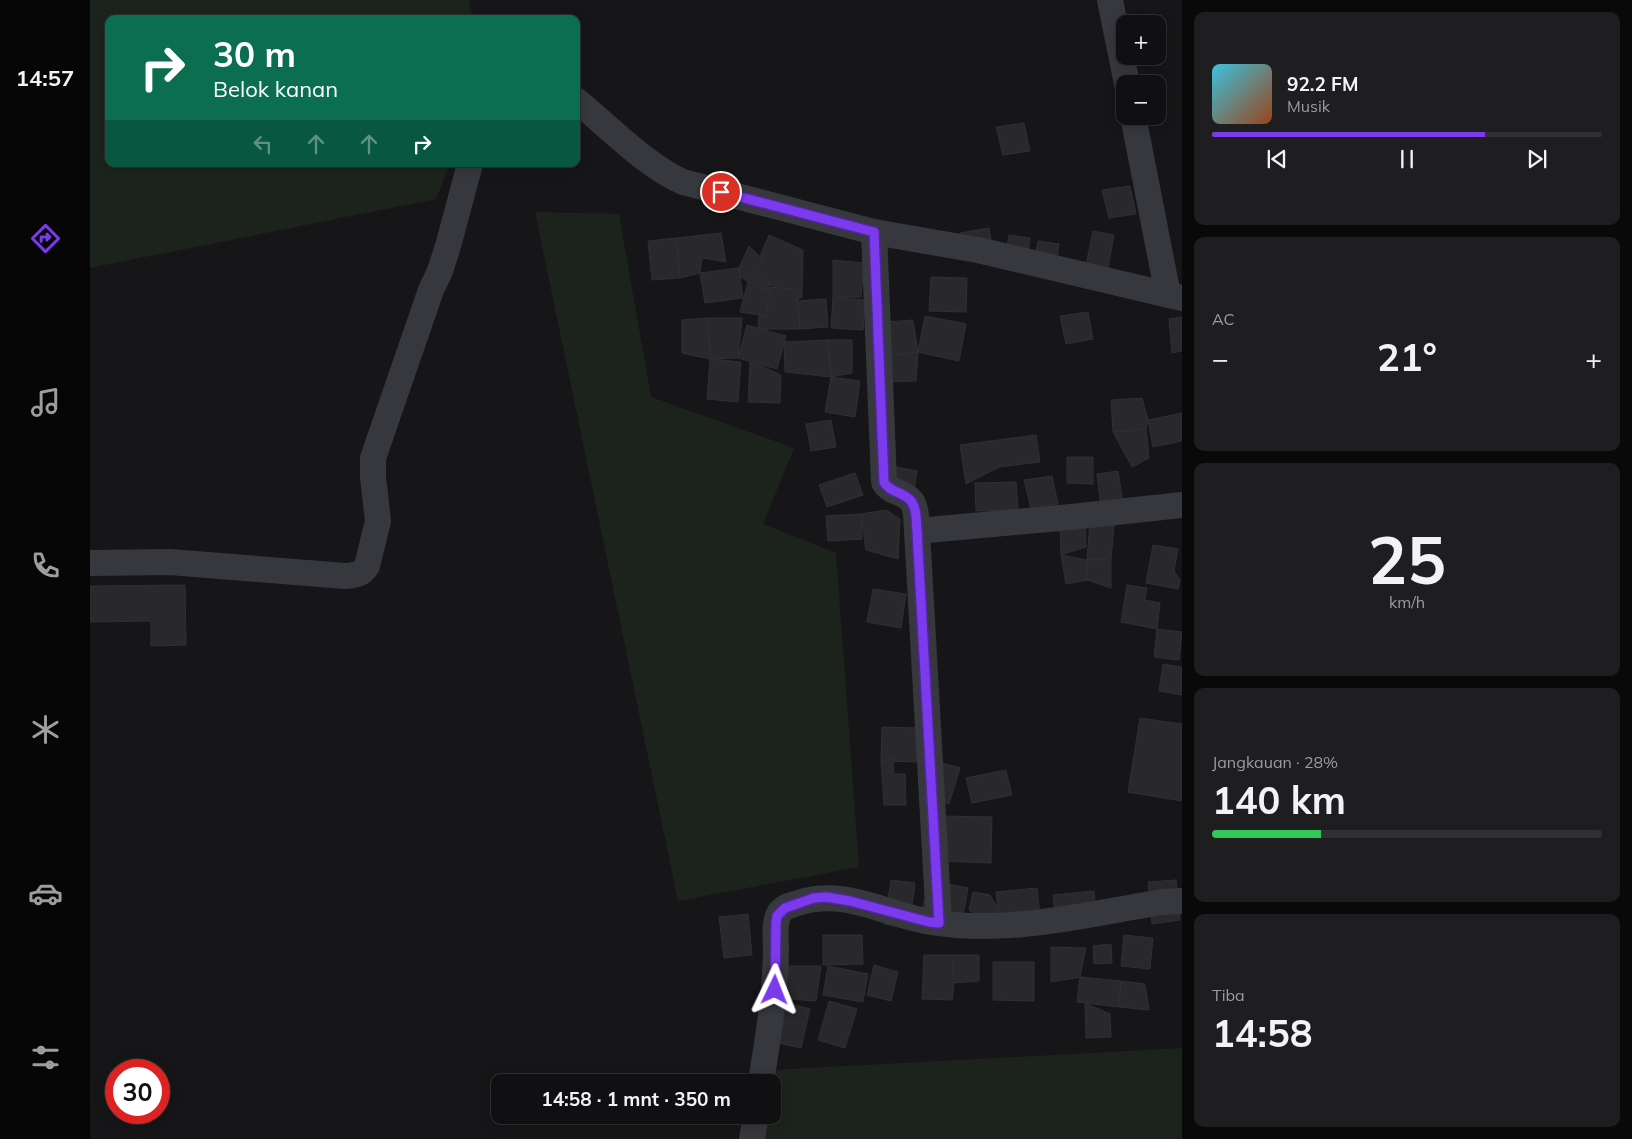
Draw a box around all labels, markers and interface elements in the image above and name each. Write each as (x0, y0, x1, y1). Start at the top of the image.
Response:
map controls (1116, 15, 1166, 125)
button: + (1116, 15, 1166, 65)
text: 30 m (213, 32, 296, 76)
icon: right (130, 35, 195, 100)
text: 14:57 (16, 64, 74, 92)
text: 92.2 FM (1287, 72, 1359, 96)
text: Belok kanan (213, 75, 338, 103)
button: − (1116, 75, 1166, 125)
text: Musik (1287, 96, 1330, 116)
icon: left (249, 130, 277, 158)
icon: ahead (302, 130, 330, 158)
icon: ahead (355, 130, 383, 158)
icon: right (408, 130, 436, 158)
icon: previous (1263, 145, 1291, 173)
icon: pause (1393, 145, 1421, 173)
icon: next (1523, 145, 1551, 173)
pin (700, 171, 742, 213)
icon: arrive (707, 178, 735, 206)
icon: directions (28, 221, 63, 256)
text: AC (1212, 309, 1235, 329)
text: 21° (1377, 333, 1437, 381)
text: − (1212, 341, 1229, 376)
text: + (1585, 341, 1602, 376)
icon: music (28, 385, 63, 420)
text: 25 (1368, 519, 1446, 600)
icon: phone (28, 548, 63, 583)
text: km/h (1389, 592, 1425, 612)
icon: climate (28, 712, 63, 747)
text: Jangkauan · 28% (1212, 752, 1338, 772)
text: 140 km (1212, 776, 1346, 824)
icon: car (28, 876, 63, 911)
position arrow (748, 963, 800, 1015)
text: Tiba (1212, 985, 1245, 1005)
text: 14:58 (1212, 1009, 1313, 1057)
icon: filters (28, 1040, 63, 1075)
speed limit sign: 30 (105, 1059, 170, 1124)
text: 14:58 · 1 mnt · 350 m (541, 1087, 731, 1111)

